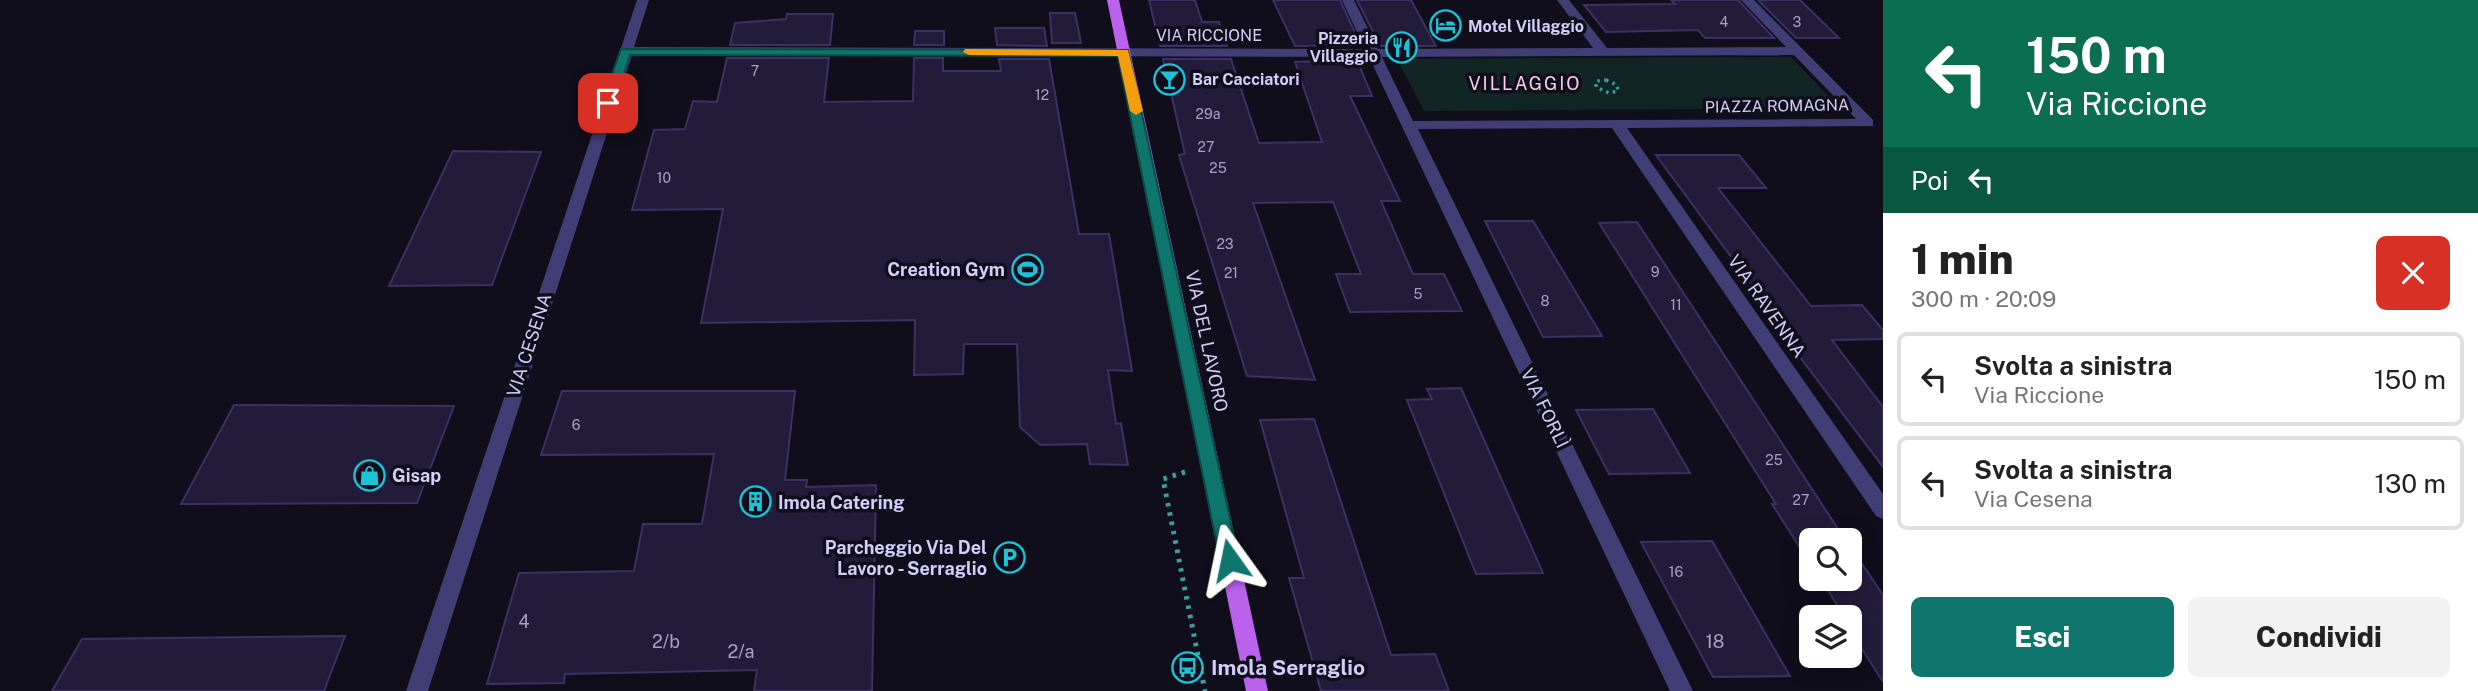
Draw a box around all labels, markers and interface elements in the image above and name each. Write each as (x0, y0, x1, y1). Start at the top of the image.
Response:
hotel icon: Motel Villaggio (1428, 9, 1462, 43)
house number: 4 (1720, 14, 1729, 30)
house number: 3 (1793, 14, 1802, 30)
place label: Motel Villaggio (1468, 17, 1584, 36)
street label: VIA RICCIONE (1156, 26, 1262, 45)
text: 150 m (2026, 26, 2167, 84)
icon: left (1911, 28, 2002, 119)
place label: Pizzeria Villaggio (1310, 29, 1378, 66)
restaurant icon: Pizzeria Villaggio (1384, 30, 1418, 64)
bar icon: Bar Cacciatori (1152, 62, 1186, 96)
house number: 7 (751, 63, 759, 79)
place label: Bar Cacciatori (1192, 70, 1300, 89)
pin (578, 73, 638, 133)
district label: VILLAGGIO (1468, 73, 1582, 94)
icon: arrive (589, 84, 627, 122)
text: Via Riccione (2026, 85, 2207, 122)
house number: 12 (1035, 87, 1049, 103)
street label: PIAZZA ROMAGNA (1705, 95, 1849, 117)
house number: 29a (1196, 106, 1220, 122)
house number: 27 (1198, 139, 1214, 155)
house number: 25 (1209, 160, 1227, 176)
icon: left (1962, 161, 2000, 199)
text: Poi (1911, 165, 1948, 196)
house number: 10 (657, 170, 671, 186)
text: 1 min (1911, 234, 2014, 283)
house number: 23 (1216, 236, 1234, 252)
button: close (2376, 236, 2450, 310)
street label: VIA RAVENNA (1724, 251, 1810, 362)
sports icon: Creation Gym (1011, 252, 1045, 286)
place label: Creation Gym (887, 259, 1005, 280)
house number: 9 (1651, 264, 1660, 280)
house number: 21 (1224, 265, 1238, 281)
street label: VIA DEL LAVORO (1182, 268, 1232, 414)
text: 300 m · 20:09 (1911, 285, 2056, 312)
house number: 5 (1414, 286, 1423, 302)
street label: VIA CESENA (502, 290, 556, 399)
house number: 8 (1540, 293, 1550, 309)
house number: 11 (1670, 297, 1682, 313)
text: Svolta a sinistra (1974, 350, 2172, 381)
icon: left (1915, 360, 1953, 398)
street label: VIA FORLÌ (1517, 364, 1574, 451)
text: 150 m (2374, 364, 2446, 395)
text: Via Riccione (1974, 381, 2104, 408)
house number: 6 (572, 417, 581, 433)
house number: 25 (1765, 452, 1783, 468)
text: Svolta a sinistra (1974, 454, 2172, 485)
shop icon: Gisap (352, 458, 386, 492)
icon: left (1915, 464, 1953, 502)
place label: Gisap (392, 465, 441, 486)
text: 130 m (2374, 468, 2446, 499)
building icon: Imola Catering (738, 485, 772, 519)
text: Via Cesena (1974, 485, 2093, 512)
place label: Imola Catering (778, 492, 905, 513)
house number: 27 (1793, 492, 1809, 508)
position arrow (1193, 523, 1267, 597)
map controls (1799, 528, 1862, 668)
button: search (1799, 528, 1862, 591)
place label: Parcheggio Via Del Lavoro - Serraglio (825, 537, 987, 579)
parking icon: Parcheggio Via Del Lavoro - Serraglio (993, 540, 1027, 574)
house number: 16 (1669, 564, 1683, 580)
button: Esci (1911, 597, 2174, 677)
button: Condividi (2188, 597, 2450, 677)
button: layers (1799, 605, 1862, 668)
house number: 4 (518, 611, 530, 632)
house number: 2/b (652, 631, 680, 652)
house number: 18 (1706, 631, 1724, 652)
house number: 2/a (728, 641, 755, 662)
bus stop icon: Imola Serraglio (1171, 650, 1205, 684)
place label: Imola Serraglio (1211, 655, 1365, 680)

